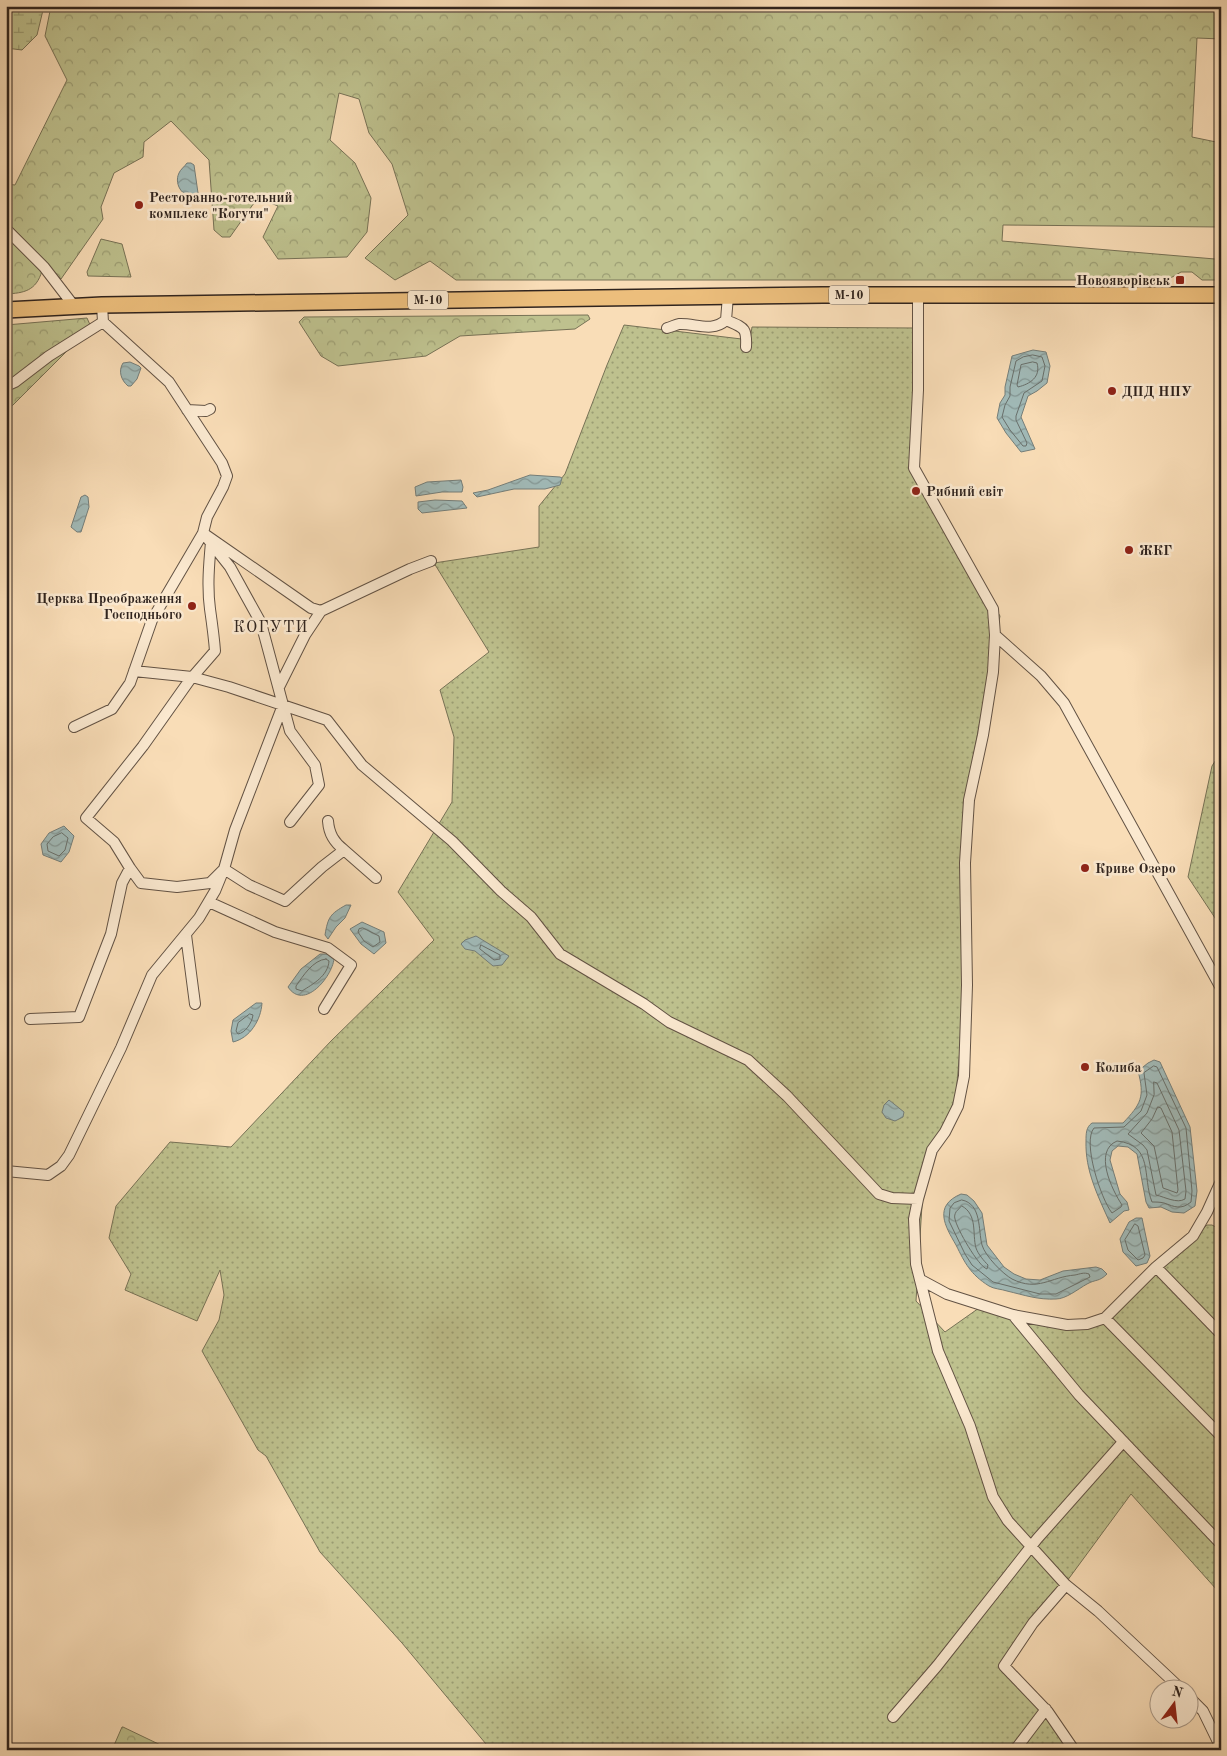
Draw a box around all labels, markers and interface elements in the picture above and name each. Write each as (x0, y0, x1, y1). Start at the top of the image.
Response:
place label: Ресторанно-готельний комплекс "Когути" (149, 191, 293, 221)
marker: Ресторанно-готельний комплекс "Когути" (133, 199, 145, 211)
place label: Новояворівськ (1076, 274, 1171, 288)
marker: Новояворівськ (1174, 274, 1186, 286)
road number: М-10 (829, 286, 869, 304)
road number: М-10 (408, 290, 448, 310)
marker: ДПД НПУ (1106, 385, 1118, 397)
place label: ДПД НПУ (1122, 385, 1192, 399)
marker: Рибний світ (910, 485, 922, 497)
place label: Рибний світ (926, 485, 1004, 499)
marker: ЖКГ (1123, 544, 1135, 556)
place label: ЖКГ (1139, 544, 1172, 558)
place label: Церква Преображення Господнього (36, 592, 182, 622)
marker: Церква Преображення Господнього (186, 600, 198, 612)
district label: КОГУТИ (233, 620, 309, 636)
marker: Криве Озеро (1079, 862, 1091, 874)
place label: Криве Озеро (1095, 862, 1176, 876)
marker: Колиба (1079, 1061, 1091, 1073)
place label: Колиба (1095, 1061, 1142, 1075)
north arrow (1150, 1678, 1200, 1728)
text: N (1170, 1684, 1184, 1701)

